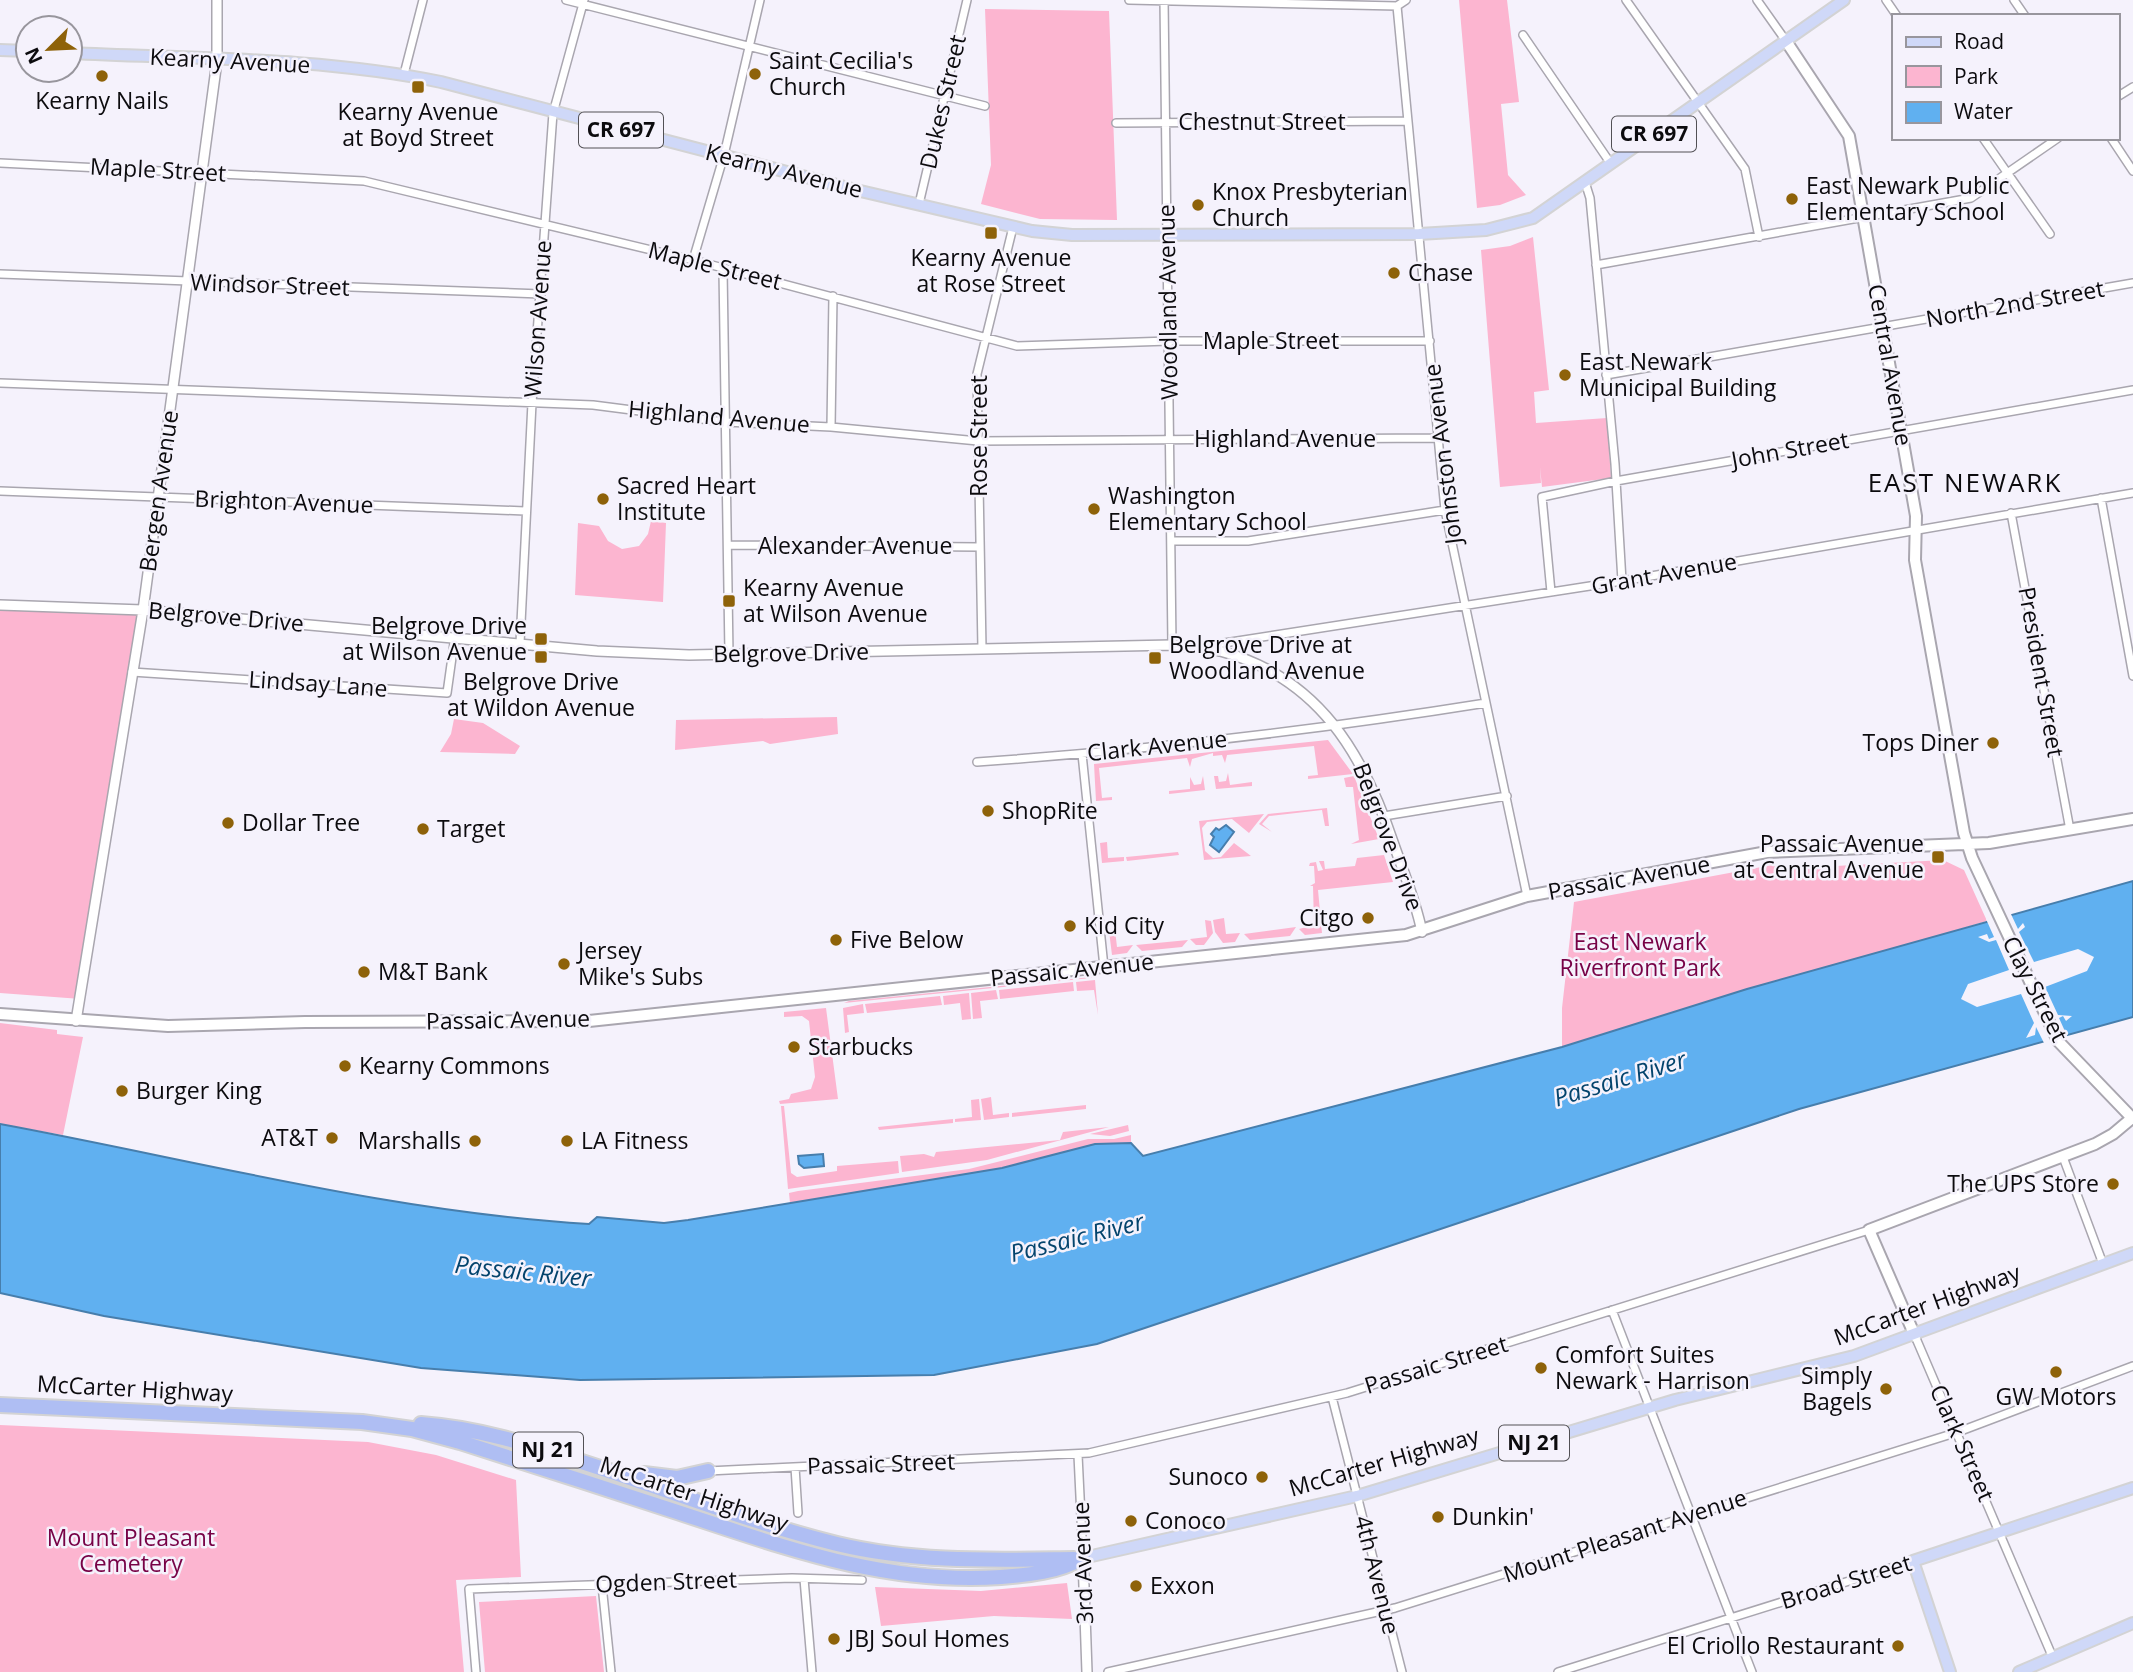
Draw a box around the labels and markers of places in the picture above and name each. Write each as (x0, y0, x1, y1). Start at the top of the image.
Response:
place label: Saint Cecilia's Church (769, 44, 913, 102)
marker: Saint Cecilia's Church (747, 66, 763, 82)
marker: Kearny Nails (94, 68, 110, 84)
marker: Kearny Avenue at Boyd Street (410, 79, 426, 95)
place label: Kearny Nails (35, 84, 169, 116)
place label: Kearny Avenue at Boyd Street (338, 95, 498, 153)
place label: East Newark Public Elementary School (1806, 169, 2010, 227)
place label: Knox Presbyterian Church (1212, 175, 1408, 233)
marker: East Newark Public Elementary School (1784, 191, 1800, 207)
marker: Knox Presbyterian Church (1190, 197, 1206, 213)
marker: Kearny Avenue at Rose Street (983, 225, 999, 241)
place label: Kearny Avenue at Rose Street (911, 241, 1071, 299)
place label: Chase (1408, 256, 1473, 288)
marker: Chase (1386, 265, 1402, 281)
place label: East Newark Municipal Building (1579, 345, 1777, 403)
marker: East Newark Municipal Building (1557, 367, 1573, 383)
place label: Sacred Heart Institute (617, 469, 756, 527)
place label: Washington Elementary School (1108, 479, 1307, 537)
marker: Sacred Heart Institute (595, 491, 611, 507)
marker: Washington Elementary School (1086, 501, 1102, 517)
place label: Kearny Avenue at Wilson Avenue (743, 571, 928, 629)
marker: Kearny Avenue at Wilson Avenue (721, 593, 737, 609)
place label: Belgrove Drive at Wilson Avenue (342, 609, 527, 667)
place label: Belgrove Drive at Woodland Avenue (1169, 628, 1365, 686)
marker: Belgrove Drive at Wilson Avenue (533, 631, 549, 647)
marker: Belgrove Drive at Wildon Avenue (533, 649, 549, 665)
marker: Belgrove Drive at Woodland Avenue (1147, 650, 1163, 666)
place label: Belgrove Drive at Wildon Avenue (447, 665, 635, 723)
place label: Tops Diner (1863, 726, 1980, 758)
marker: Tops Diner (1985, 735, 2001, 751)
place label: ShopRite (1002, 794, 1098, 826)
marker: ShopRite (980, 803, 996, 819)
place label: Dollar Tree (242, 806, 360, 838)
place label: Target (437, 812, 505, 844)
marker: Dollar Tree (220, 815, 236, 831)
marker: Target (415, 821, 431, 837)
place label: Passaic Avenue at Central Avenue (1733, 827, 1924, 885)
marker: Passaic Avenue at Central Avenue (1930, 849, 1946, 865)
place label: Citgo (1299, 901, 1354, 933)
place label: Kid City (1084, 909, 1164, 941)
marker: Citgo (1360, 910, 1376, 926)
marker: Kid City (1062, 918, 1078, 934)
place label: Five Below (850, 923, 963, 955)
marker: Five Below (828, 932, 844, 948)
place label: Jersey Mike's Subs (576, 934, 703, 992)
place label: M&T Bank (378, 955, 488, 987)
marker: Jersey Mike's Subs (556, 956, 572, 972)
marker: M&T Bank (356, 964, 372, 980)
place label: Starbucks (808, 1030, 913, 1062)
marker: Starbucks (786, 1039, 802, 1055)
place label: Kearny Commons (359, 1049, 550, 1081)
marker: Kearny Commons (337, 1058, 353, 1074)
place label: Burger King (136, 1074, 262, 1106)
marker: Burger King (114, 1083, 130, 1099)
place label: AT&T (261, 1121, 318, 1153)
place label: Marshalls (358, 1124, 461, 1156)
place label: LA Fitness (581, 1124, 688, 1156)
marker: AT&T (324, 1130, 340, 1146)
marker: Marshalls (467, 1133, 483, 1149)
marker: LA Fitness (559, 1133, 575, 1149)
place label: The UPS Store (1947, 1167, 2099, 1199)
marker: The UPS Store (2105, 1176, 2121, 1192)
place label: Comfort Suites Newark - Harrison (1555, 1338, 1750, 1396)
place label: Simply Bagels (1801, 1359, 1872, 1417)
marker: Comfort Suites Newark - Harrison (1533, 1360, 1549, 1376)
marker: GW Motors (2048, 1364, 2064, 1380)
place label: GW Motors (1996, 1380, 2116, 1412)
marker: Simply Bagels (1878, 1381, 1894, 1397)
place label: Sunoco (1168, 1460, 1248, 1492)
marker: Sunoco (1254, 1469, 1270, 1485)
place label: Dunkin' (1452, 1500, 1534, 1532)
place label: Conoco (1145, 1504, 1226, 1536)
marker: Dunkin' (1430, 1509, 1446, 1525)
marker: Conoco (1123, 1513, 1139, 1529)
place label: Exxon (1150, 1569, 1215, 1601)
marker: Exxon (1128, 1578, 1144, 1594)
place label: JBJ Soul Homes (846, 1622, 1009, 1654)
place label: El Criollo Restaurant (1667, 1629, 1884, 1661)
marker: JBJ Soul Homes (826, 1631, 842, 1647)
marker: El Criollo Restaurant (1890, 1638, 1906, 1654)

